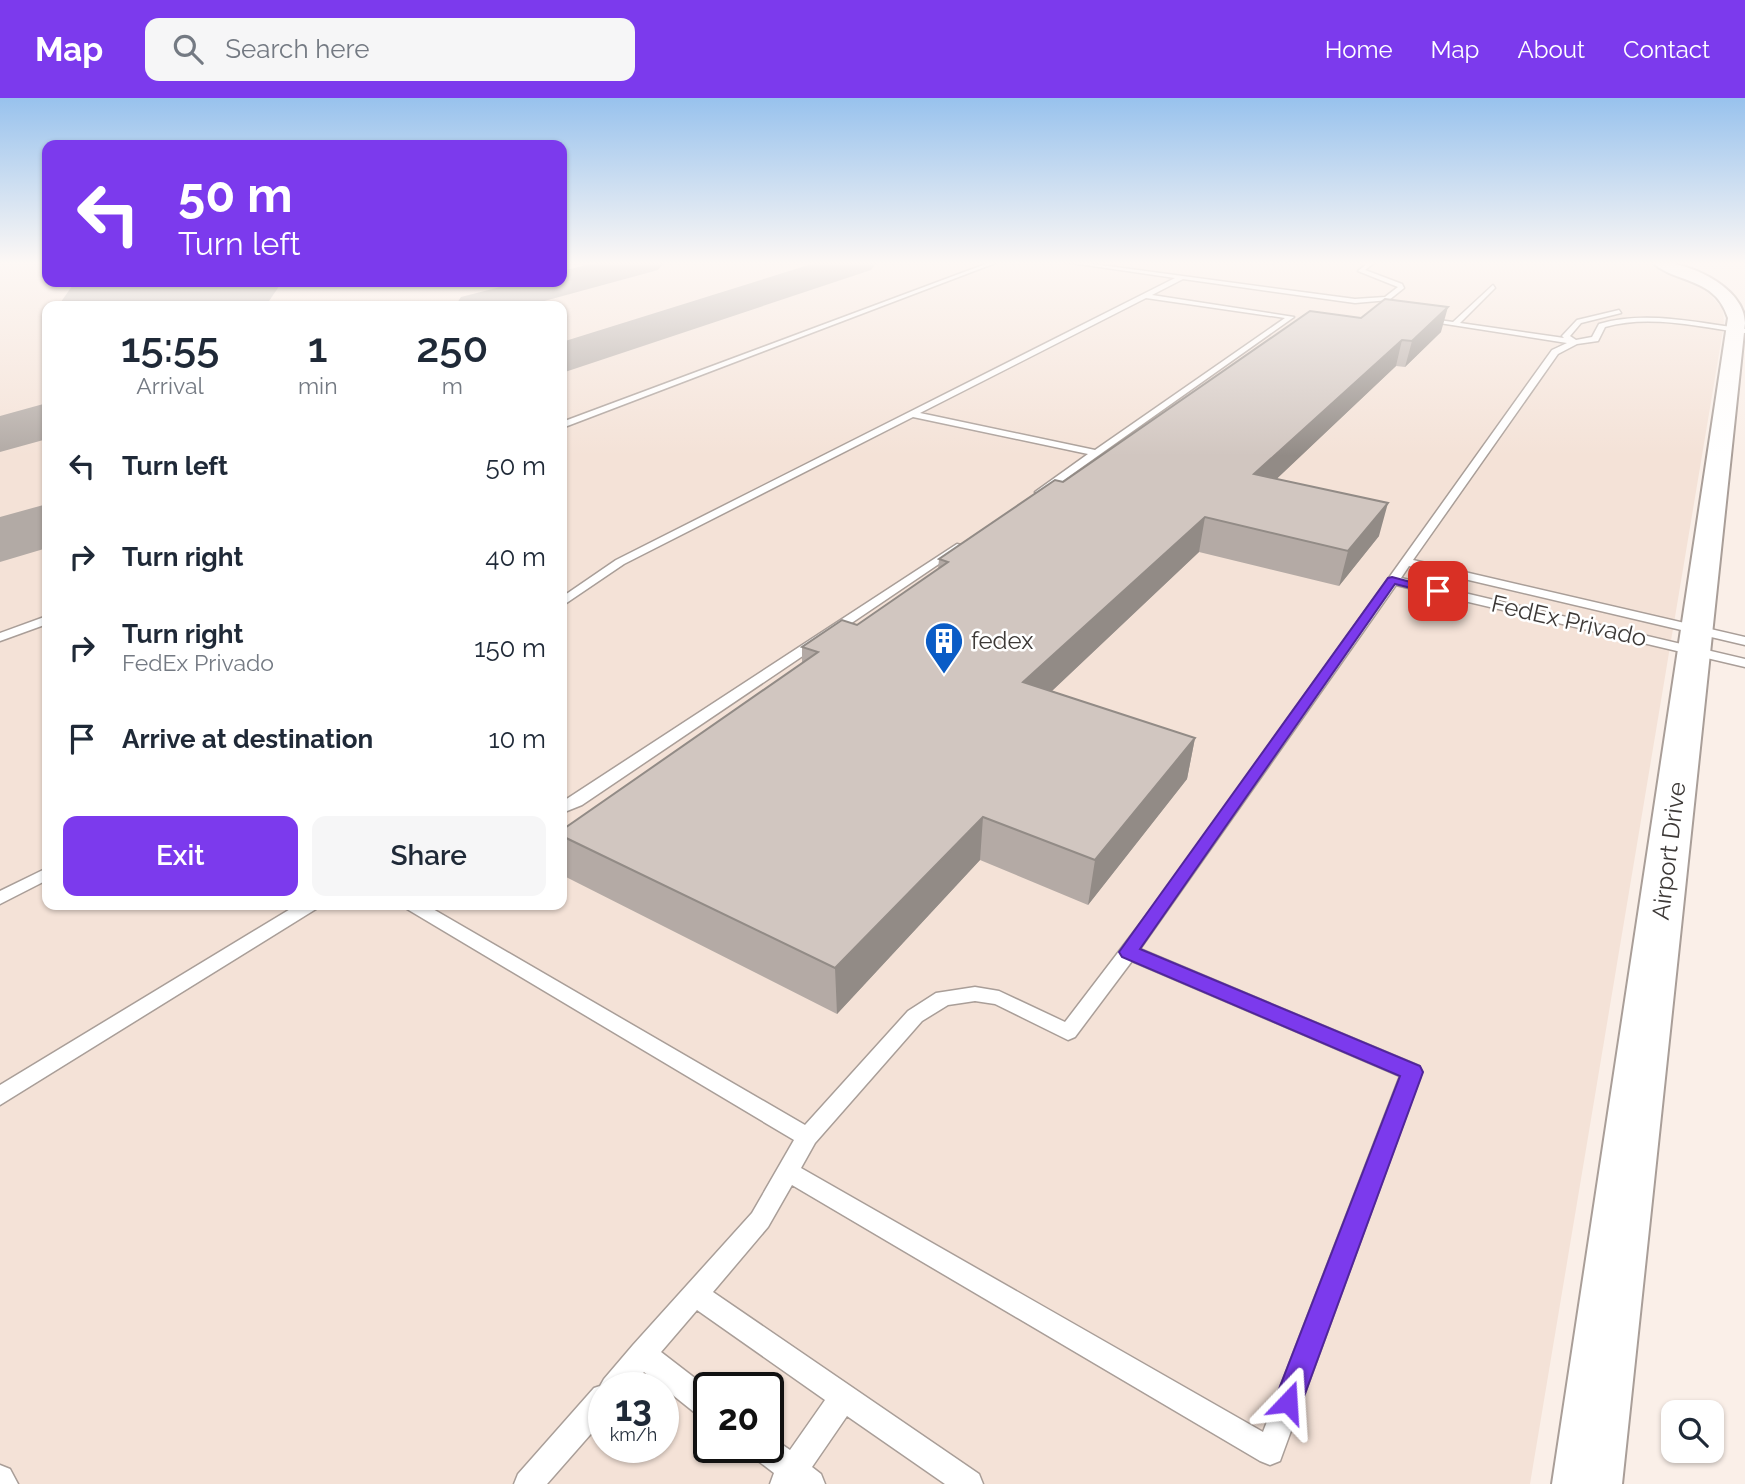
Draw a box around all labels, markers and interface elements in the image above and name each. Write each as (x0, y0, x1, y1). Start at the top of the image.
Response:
search box (145, 18, 635, 81)
text: Map (35, 30, 103, 69)
icon: search (169, 30, 207, 68)
text: Search here (225, 34, 370, 64)
text: Home (1325, 35, 1393, 64)
text: Map (1431, 35, 1479, 64)
text: About (1517, 35, 1585, 64)
text: Contact (1623, 35, 1710, 64)
text: 50 m (178, 166, 293, 223)
icon: left (63, 168, 154, 259)
text: Turn left (178, 225, 300, 262)
text: 15:55 (121, 323, 219, 372)
text: 1 (308, 323, 328, 372)
text: 250 (416, 323, 488, 372)
text: Arrival (136, 372, 204, 399)
text: min (298, 372, 338, 399)
text: m (442, 372, 463, 399)
icon: left (63, 447, 101, 485)
text: Turn left (122, 451, 228, 481)
text: 50 m (485, 451, 546, 481)
icon: right (63, 538, 101, 576)
text: Turn right (122, 542, 243, 572)
text: 40 m (485, 542, 546, 572)
pin (1408, 561, 1468, 621)
icon: arrive (1419, 572, 1457, 610)
street label: FedEx Privado (1489, 589, 1650, 652)
text: Turn right (122, 619, 243, 649)
building icon: fedex (923, 620, 965, 675)
place label: fedex (971, 626, 1033, 655)
icon: right (63, 629, 101, 667)
text: 150 m (474, 633, 546, 663)
text: FedEx Privado (122, 649, 274, 676)
icon: arrive (63, 720, 101, 758)
text: Arrive at destination (122, 724, 373, 754)
text: 10 m (488, 724, 546, 754)
street label: Airport Drive (1646, 780, 1691, 922)
button: Exit (63, 816, 298, 896)
button: Share (312, 816, 546, 896)
position arrow (1251, 1365, 1325, 1439)
speed limit sign: 20 (693, 1372, 784, 1463)
text: 13 (615, 1388, 652, 1429)
map controls (1661, 1400, 1724, 1463)
button: search (1661, 1400, 1724, 1463)
text: km/h (610, 1424, 657, 1445)

